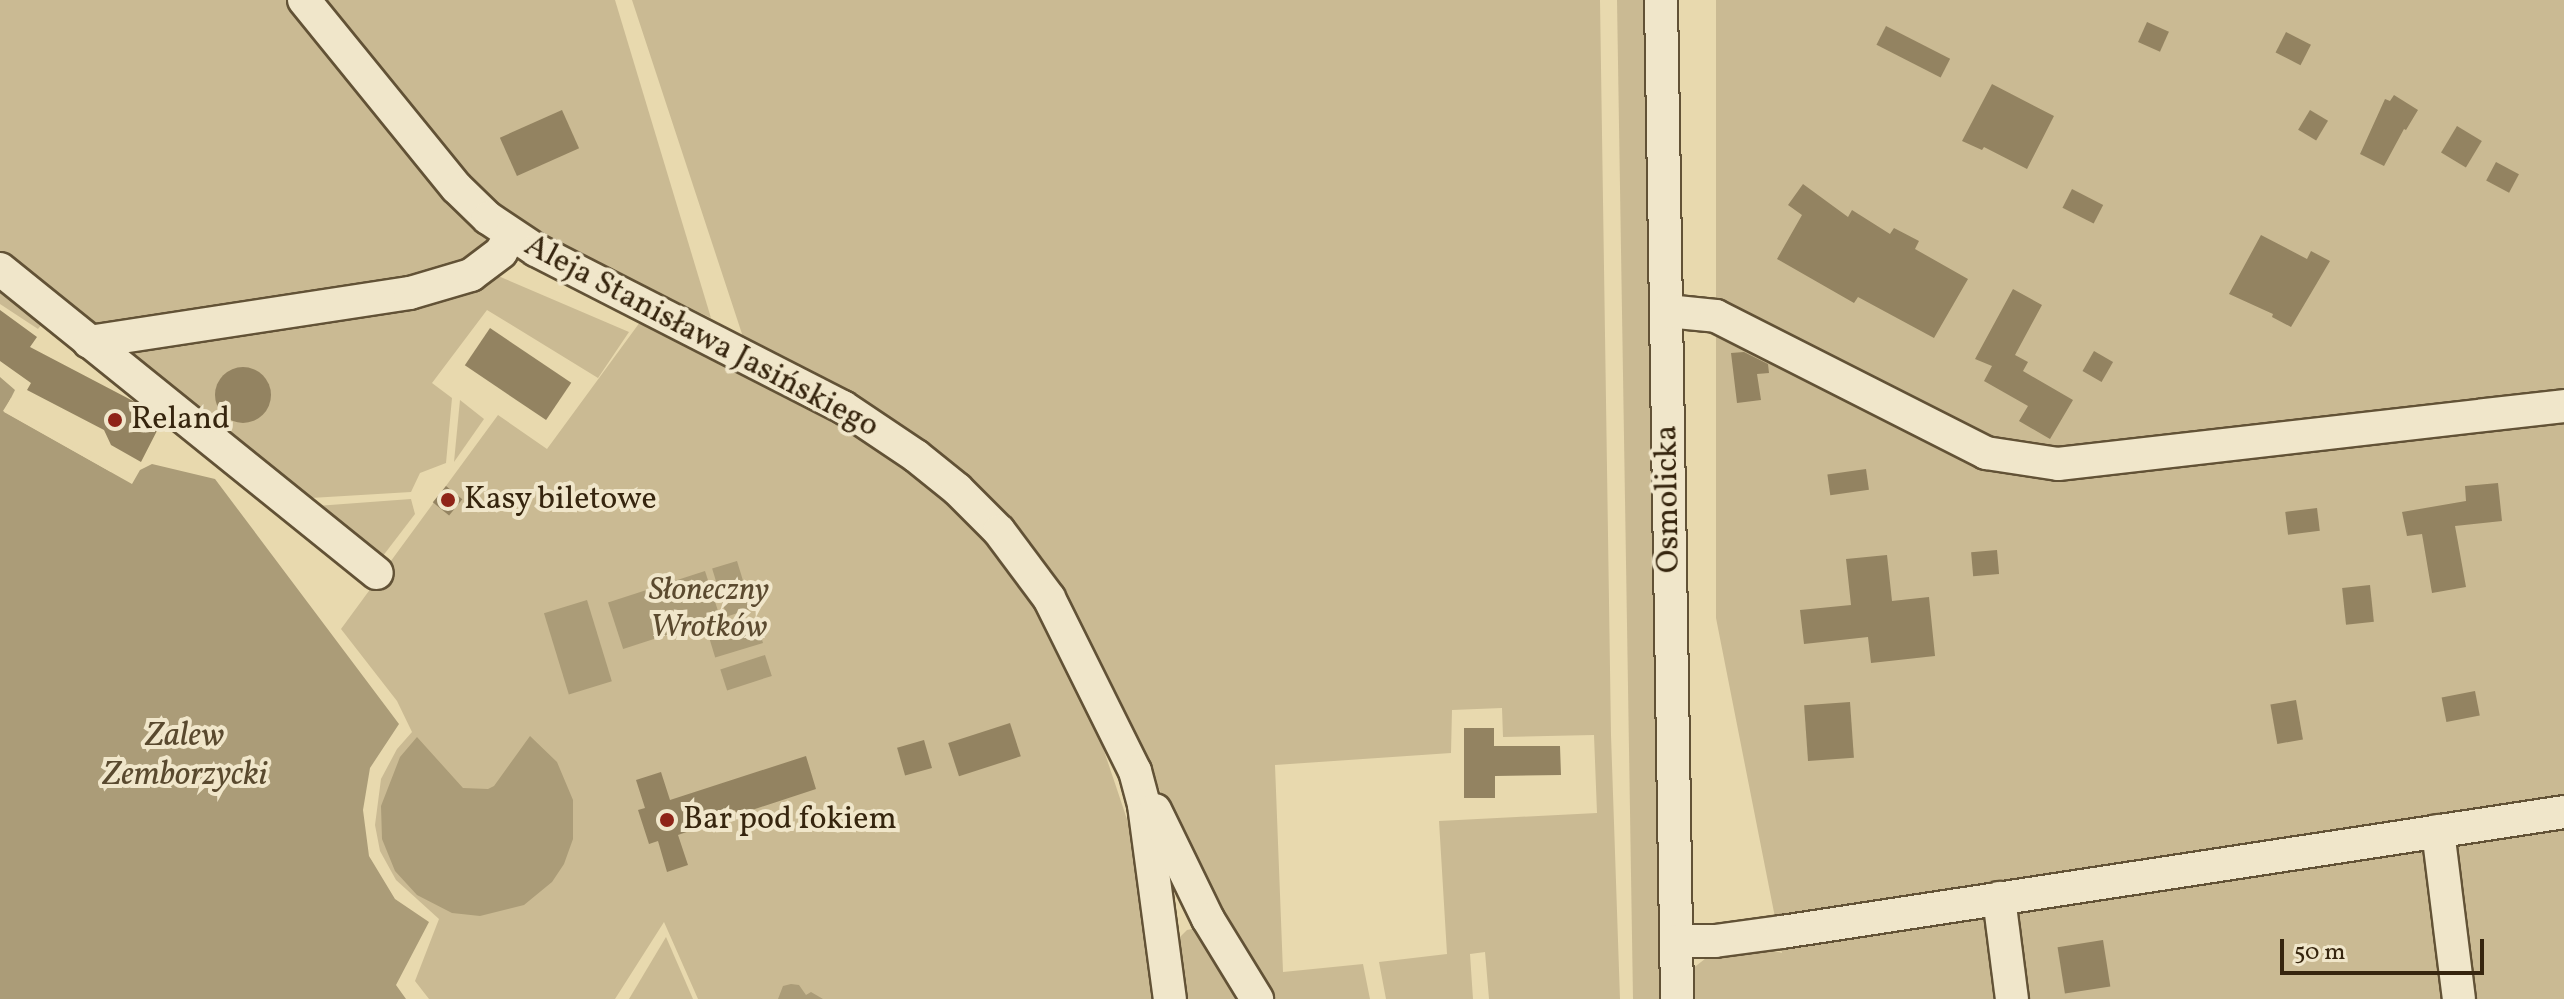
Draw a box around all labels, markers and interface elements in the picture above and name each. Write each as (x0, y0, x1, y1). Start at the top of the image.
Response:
street label: Aleja Stanisława Jasińskiego (517, 227, 885, 447)
place label: Reland (131, 401, 230, 439)
marker: Reland (106, 411, 124, 429)
street label: Osmolicka (1649, 425, 1689, 573)
place label: Kasy biletowe (464, 481, 658, 519)
marker: Kasy biletowe (439, 491, 457, 509)
park label: Słoneczny Wrotków (649, 573, 769, 648)
water label: Zalew Zemborzycki (103, 716, 267, 796)
place label: Bar pod fokiem (683, 801, 897, 839)
marker: Bar pod fokiem (658, 811, 676, 829)
scale bar (2284, 923, 2488, 973)
text: 50 m (2294, 936, 2346, 970)

